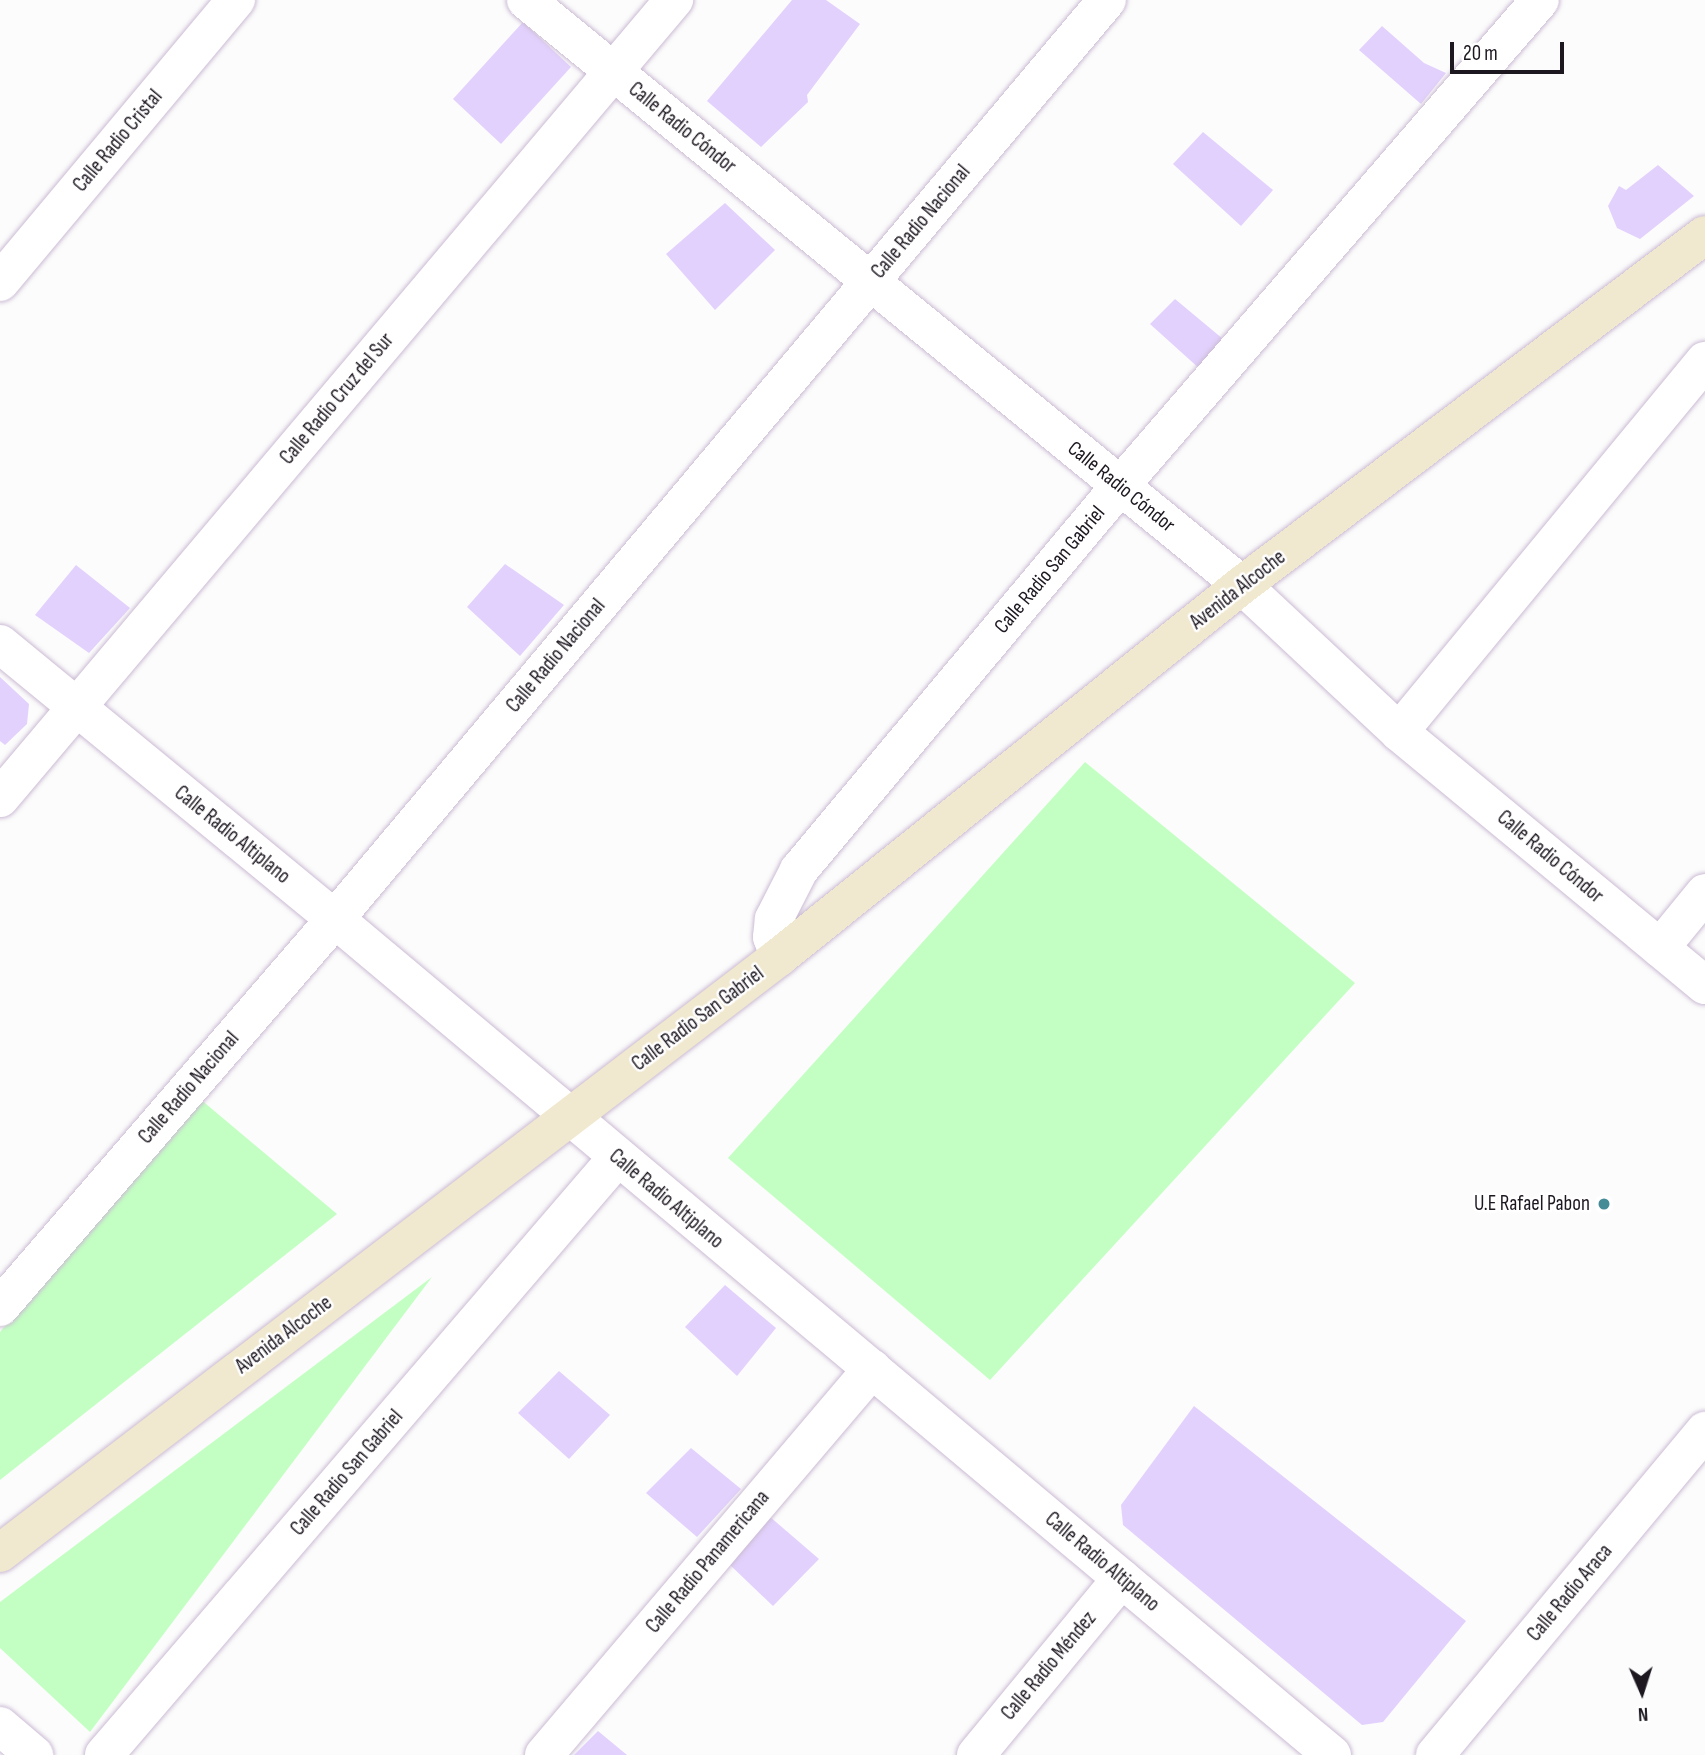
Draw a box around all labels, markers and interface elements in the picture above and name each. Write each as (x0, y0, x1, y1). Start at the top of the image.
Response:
scale bar (1453, 28, 1567, 72)
text: 20 m (1463, 41, 1498, 66)
street label: Calle Radio Cóndor (623, 77, 741, 179)
street label: Calle Radio Cristal (68, 85, 168, 197)
street label: Calle Radio Nacional (866, 160, 976, 284)
street label: Calle Radio Cruz del Sur (275, 328, 399, 470)
street label: Calle Radio Cóndor (1062, 436, 1180, 538)
street label: Calle Radio San Gabriel (989, 501, 1111, 639)
street label: Avenida Alcoche (1185, 545, 1291, 635)
street label: Calle Radio Nacional (501, 594, 611, 718)
street label: Calle Radio Altiplano (169, 781, 295, 889)
street label: Calle Radio Cóndor (1492, 805, 1608, 909)
street label: Calle Radio San Gabriel (627, 961, 769, 1077)
street label: Calle Radio Nacional (133, 1027, 245, 1149)
street label: Calle Radio Altiplano (604, 1144, 728, 1254)
place label: U.E Rafael Pabon (1474, 1191, 1590, 1217)
marker: U.E Rafael Pabon (1596, 1196, 1612, 1212)
street label: Avenida Alcoche (231, 1291, 337, 1379)
street label: Calle Radio San Gabriel (285, 1405, 409, 1541)
street label: Calle Radio Panamericana (641, 1485, 775, 1639)
street label: Calle Radio Altiplano (1040, 1507, 1164, 1617)
street label: Calle Radio Araca (1522, 1539, 1618, 1647)
street label: Calle Radio Méndez (996, 1606, 1102, 1726)
north arrow (1607, 1657, 1677, 1727)
text: N (1637, 1702, 1649, 1725)

